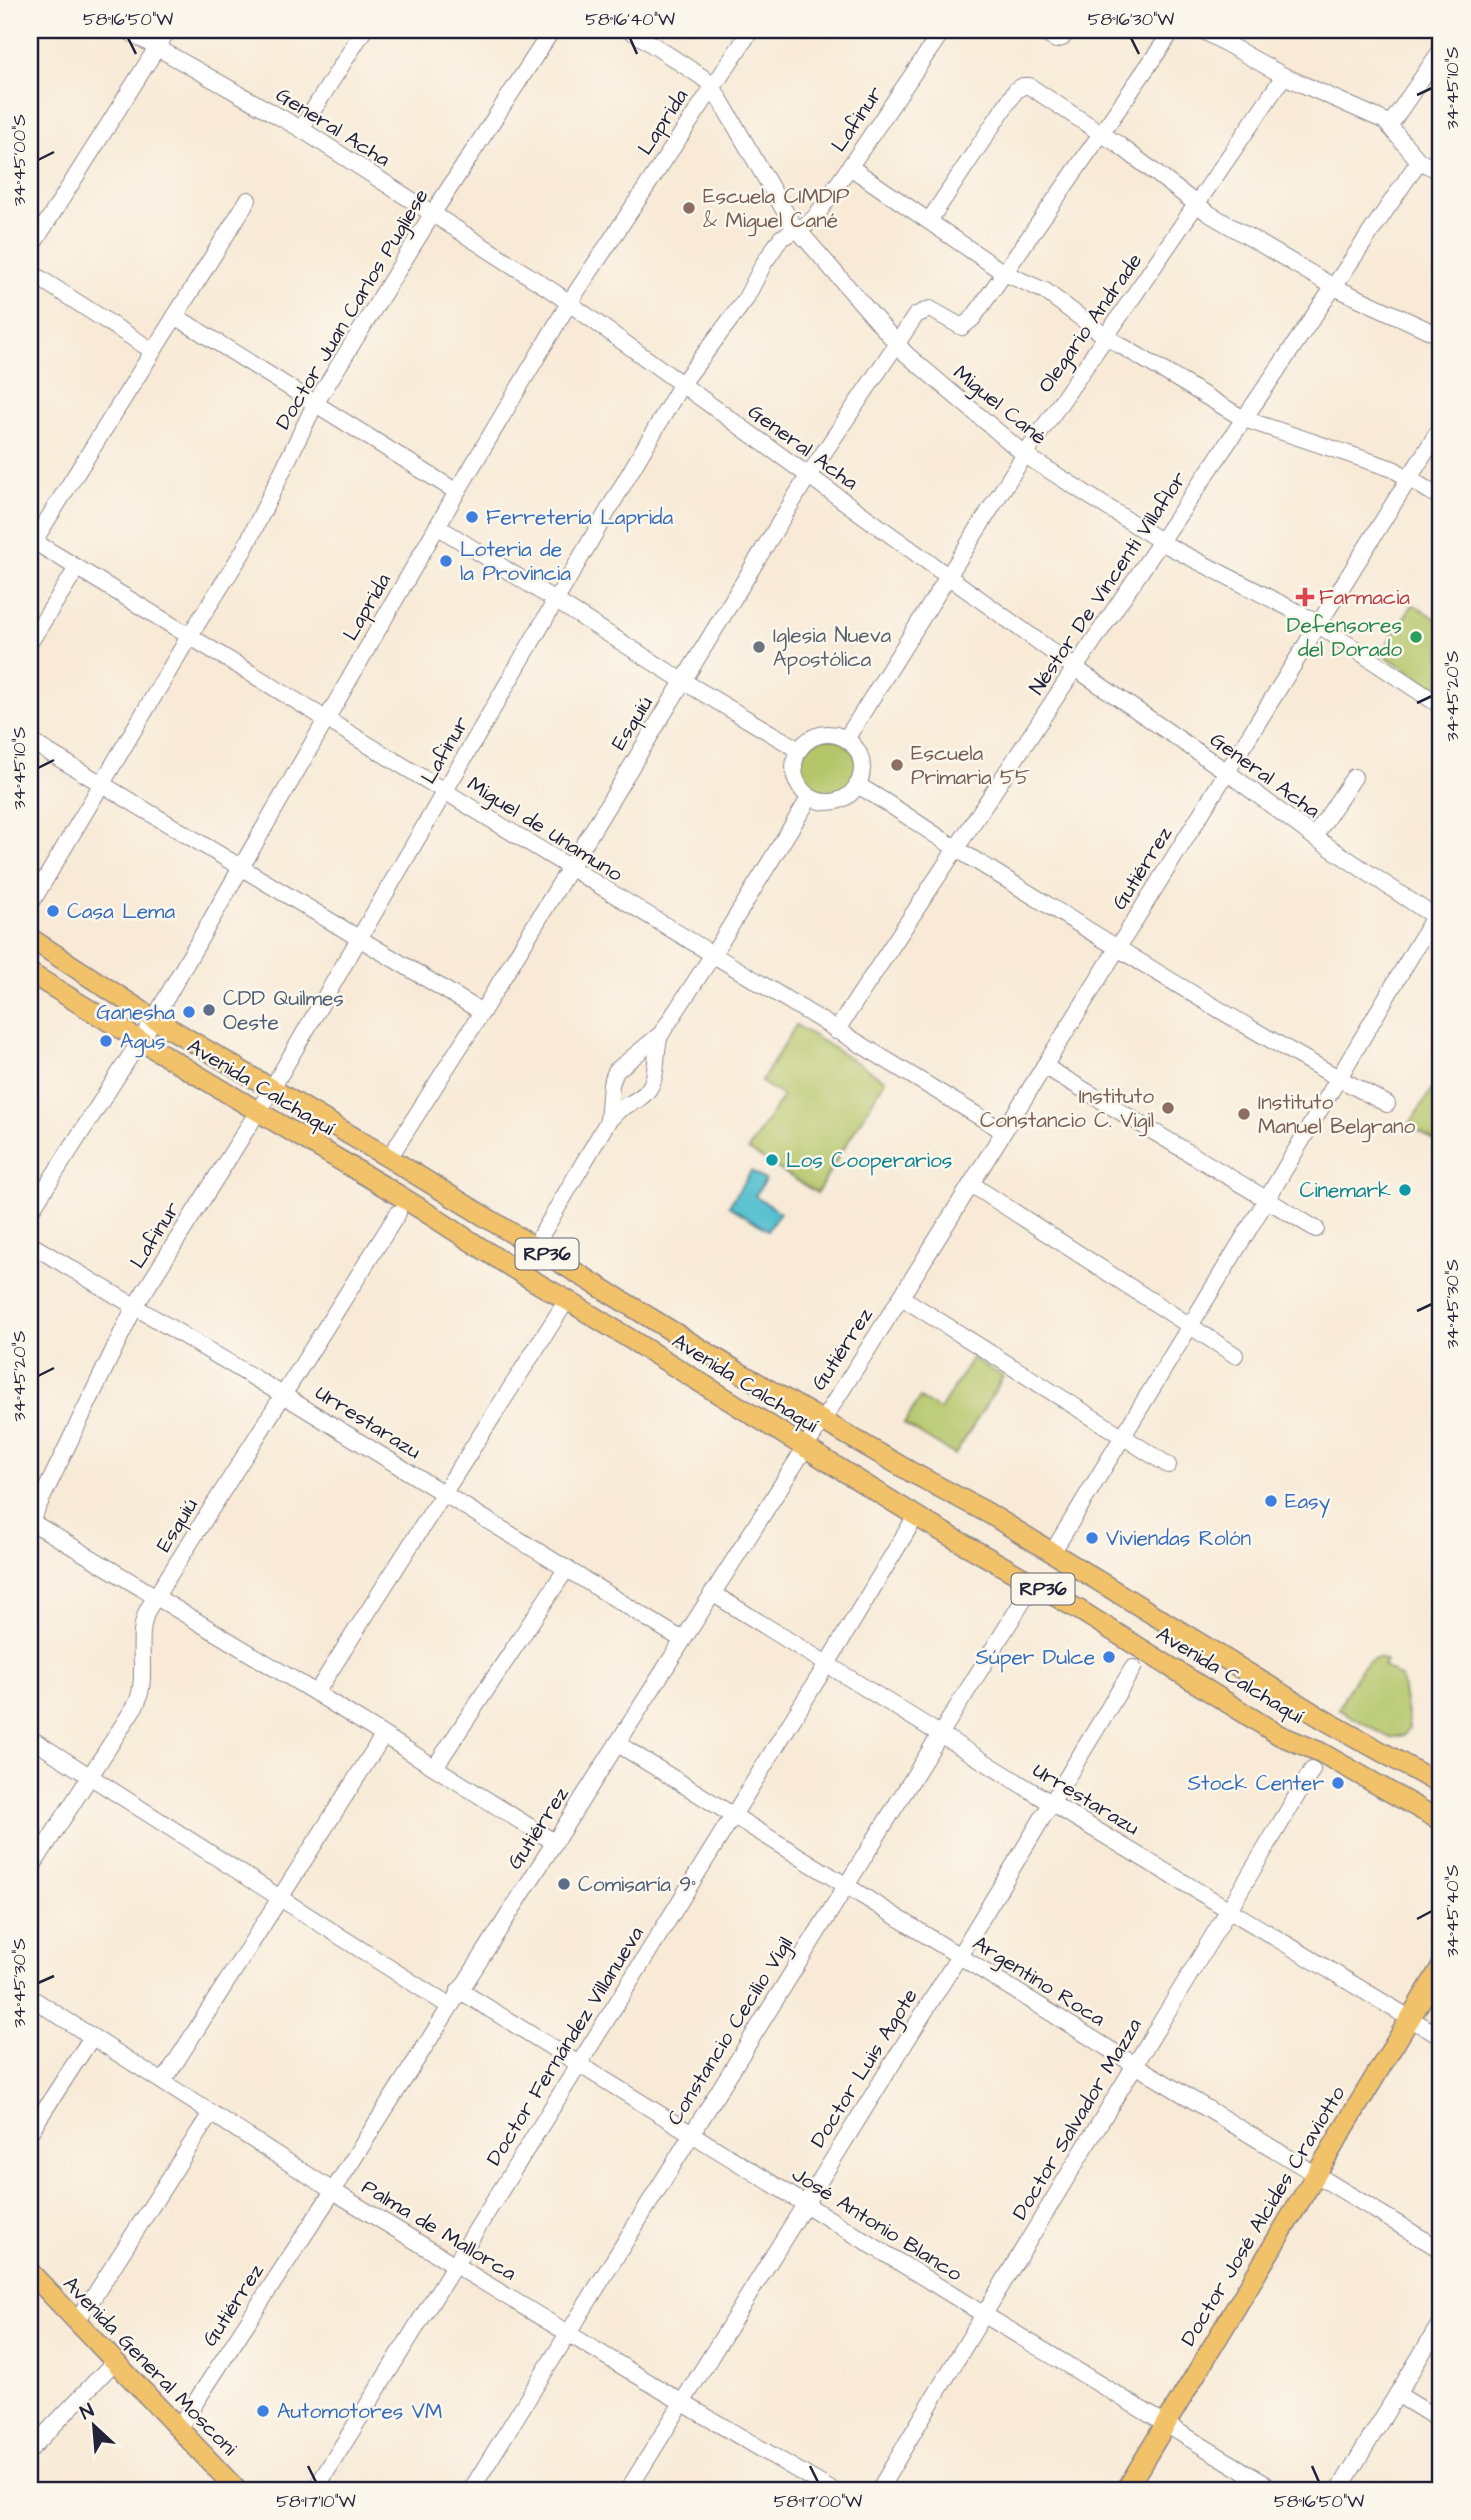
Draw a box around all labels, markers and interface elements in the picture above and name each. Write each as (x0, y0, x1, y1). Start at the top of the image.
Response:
text: 58°16'50"W (83, 7, 173, 32)
text: 58°16'40"W (585, 7, 675, 32)
text: 58°16'30"W (1088, 7, 1174, 32)
text: 34°45'10"S (1440, 47, 1465, 129)
street label: General Acha (270, 80, 396, 174)
street label: Lafinur (824, 80, 890, 158)
street label: Laprida (631, 83, 696, 161)
text: 34°45'00"S (7, 114, 32, 206)
place label: Escuela CIMDIP & Miguel Cané (703, 182, 850, 237)
street label: Doctor Juan Carlos Pugliese (268, 183, 437, 436)
marker: Escuela CIMDIP & Miguel Cané (681, 200, 697, 216)
street label: Olegario Andrade (1031, 247, 1151, 400)
street label: Miguel Cané (946, 358, 1053, 453)
street label: General Acha (742, 397, 864, 497)
street label: Néstor De Vincenti Villaflor (1022, 465, 1194, 700)
place label: Ferretería Laprida (486, 503, 674, 533)
marker: Ferretería Laprida (464, 509, 480, 525)
place label: Loteria de la Provincia (460, 535, 571, 588)
marker: Loteria de la Provincia (438, 553, 454, 569)
street label: Laprida (336, 568, 399, 646)
place label: Farmacia (1319, 583, 1410, 612)
marker: Farmacia (1297, 589, 1313, 605)
place label: Defensores del Dorado (1287, 611, 1402, 664)
place label: Iglesia Nueva Apostólica (773, 621, 892, 675)
marker: Defensores del Dorado (1408, 629, 1424, 645)
marker: Iglesia Nueva Apostólica (751, 639, 767, 655)
text: 34°45'20"S (1440, 651, 1465, 741)
street label: Esquiú (604, 690, 660, 755)
street label: Lafinur (414, 711, 476, 789)
street label: General Acha (1204, 725, 1326, 825)
text: 34°45'10"S (7, 727, 32, 809)
place label: Escuela Primaria 55 (911, 739, 1030, 792)
marker: Escuela Primaria 55 (889, 757, 905, 773)
street label: Miguel de Unamuno (461, 770, 628, 890)
street label: Gutiérrez (1105, 820, 1179, 915)
place label: Casa Lema (67, 897, 175, 926)
marker: Casa Lema (45, 903, 61, 919)
place label: CDD Quilmes Oeste (223, 984, 344, 1037)
place label: Ganesha (96, 998, 175, 1027)
marker: CDD Quilmes Oeste (201, 1002, 217, 1018)
marker: Ganesha (181, 1004, 197, 1020)
place label: Agus (120, 1027, 166, 1058)
street label: Avenida Calchaquí (182, 1032, 341, 1143)
marker: Agus (98, 1033, 114, 1049)
place label: Instituto Constancio C. Vigil (980, 1082, 1154, 1137)
place label: Instituto Manuel Belgrano (1258, 1088, 1415, 1143)
marker: Instituto Constancio C. Vigil (1160, 1100, 1176, 1116)
marker: Instituto Manuel Belgrano (1236, 1106, 1252, 1122)
place label: Los Cooperarios (786, 1146, 952, 1176)
marker: Los Cooperarios (764, 1152, 780, 1168)
place label: Cinemark (1300, 1176, 1391, 1205)
marker: Cinemark (1397, 1182, 1413, 1198)
street label: Lafinur (123, 1196, 187, 1274)
road number: RP36 (516, 1238, 578, 1270)
text: 34°45'30"S (1440, 1259, 1465, 1349)
street label: Gutiérrez (804, 1302, 880, 1396)
street label: Avenida Calchaquí (666, 1326, 824, 1440)
text: 34°45'20"S (7, 1331, 32, 1421)
street label: Urrestarazu (310, 1378, 427, 1466)
place label: Easy (1285, 1487, 1331, 1518)
street label: Esquiú (149, 1492, 205, 1557)
marker: Easy (1263, 1493, 1279, 1509)
place label: Viviendas Rolón (1106, 1524, 1251, 1553)
marker: Viviendas Rolón (1084, 1530, 1100, 1546)
road number: RP36 (1012, 1574, 1074, 1604)
street label: Avenida Calchaquí (1151, 1620, 1310, 1731)
place label: Súper Dulce (976, 1643, 1095, 1673)
marker: Súper Dulce (1101, 1649, 1117, 1665)
street label: Urrestarazu (1027, 1756, 1145, 1842)
place label: Stock Center (1187, 1769, 1324, 1798)
marker: Stock Center (1330, 1775, 1346, 1791)
street label: Gutiérrez (500, 1781, 576, 1875)
text: 34°45'40"S (1440, 1865, 1465, 1957)
place label: Comisaría 9° (578, 1870, 696, 1899)
marker: Comisaría 9° (556, 1876, 572, 1892)
street label: Doctor Fernández Villanueva (479, 1921, 651, 2171)
street label: Argentino Roca (966, 1929, 1111, 2035)
street label: Constancio Cecilio Vigil (660, 1931, 802, 2132)
text: 34°45'30"S (7, 1938, 32, 2028)
street label: Doctor Luis Agote (803, 1983, 926, 2154)
street label: Doctor Salvador Mazza (1005, 2013, 1149, 2225)
street label: Doctor José Alcides Craviotto (1174, 2080, 1352, 2351)
street label: José Antonio Blanco (786, 2160, 968, 2288)
street label: Palma de Mallorca (356, 2172, 522, 2288)
street label: Gutiérrez (195, 2258, 271, 2352)
street label: Avenida General Mosconi (56, 2270, 244, 2462)
north arrow (60, 2390, 130, 2460)
text: N (76, 2397, 99, 2427)
place label: Automotores VM (277, 2397, 442, 2426)
marker: Automotores VM (255, 2403, 271, 2419)
text: 58°17'10"W (276, 2489, 356, 2514)
text: 58°17'00"W (774, 2489, 862, 2514)
text: 58°16'50"W (1274, 2489, 1364, 2514)

